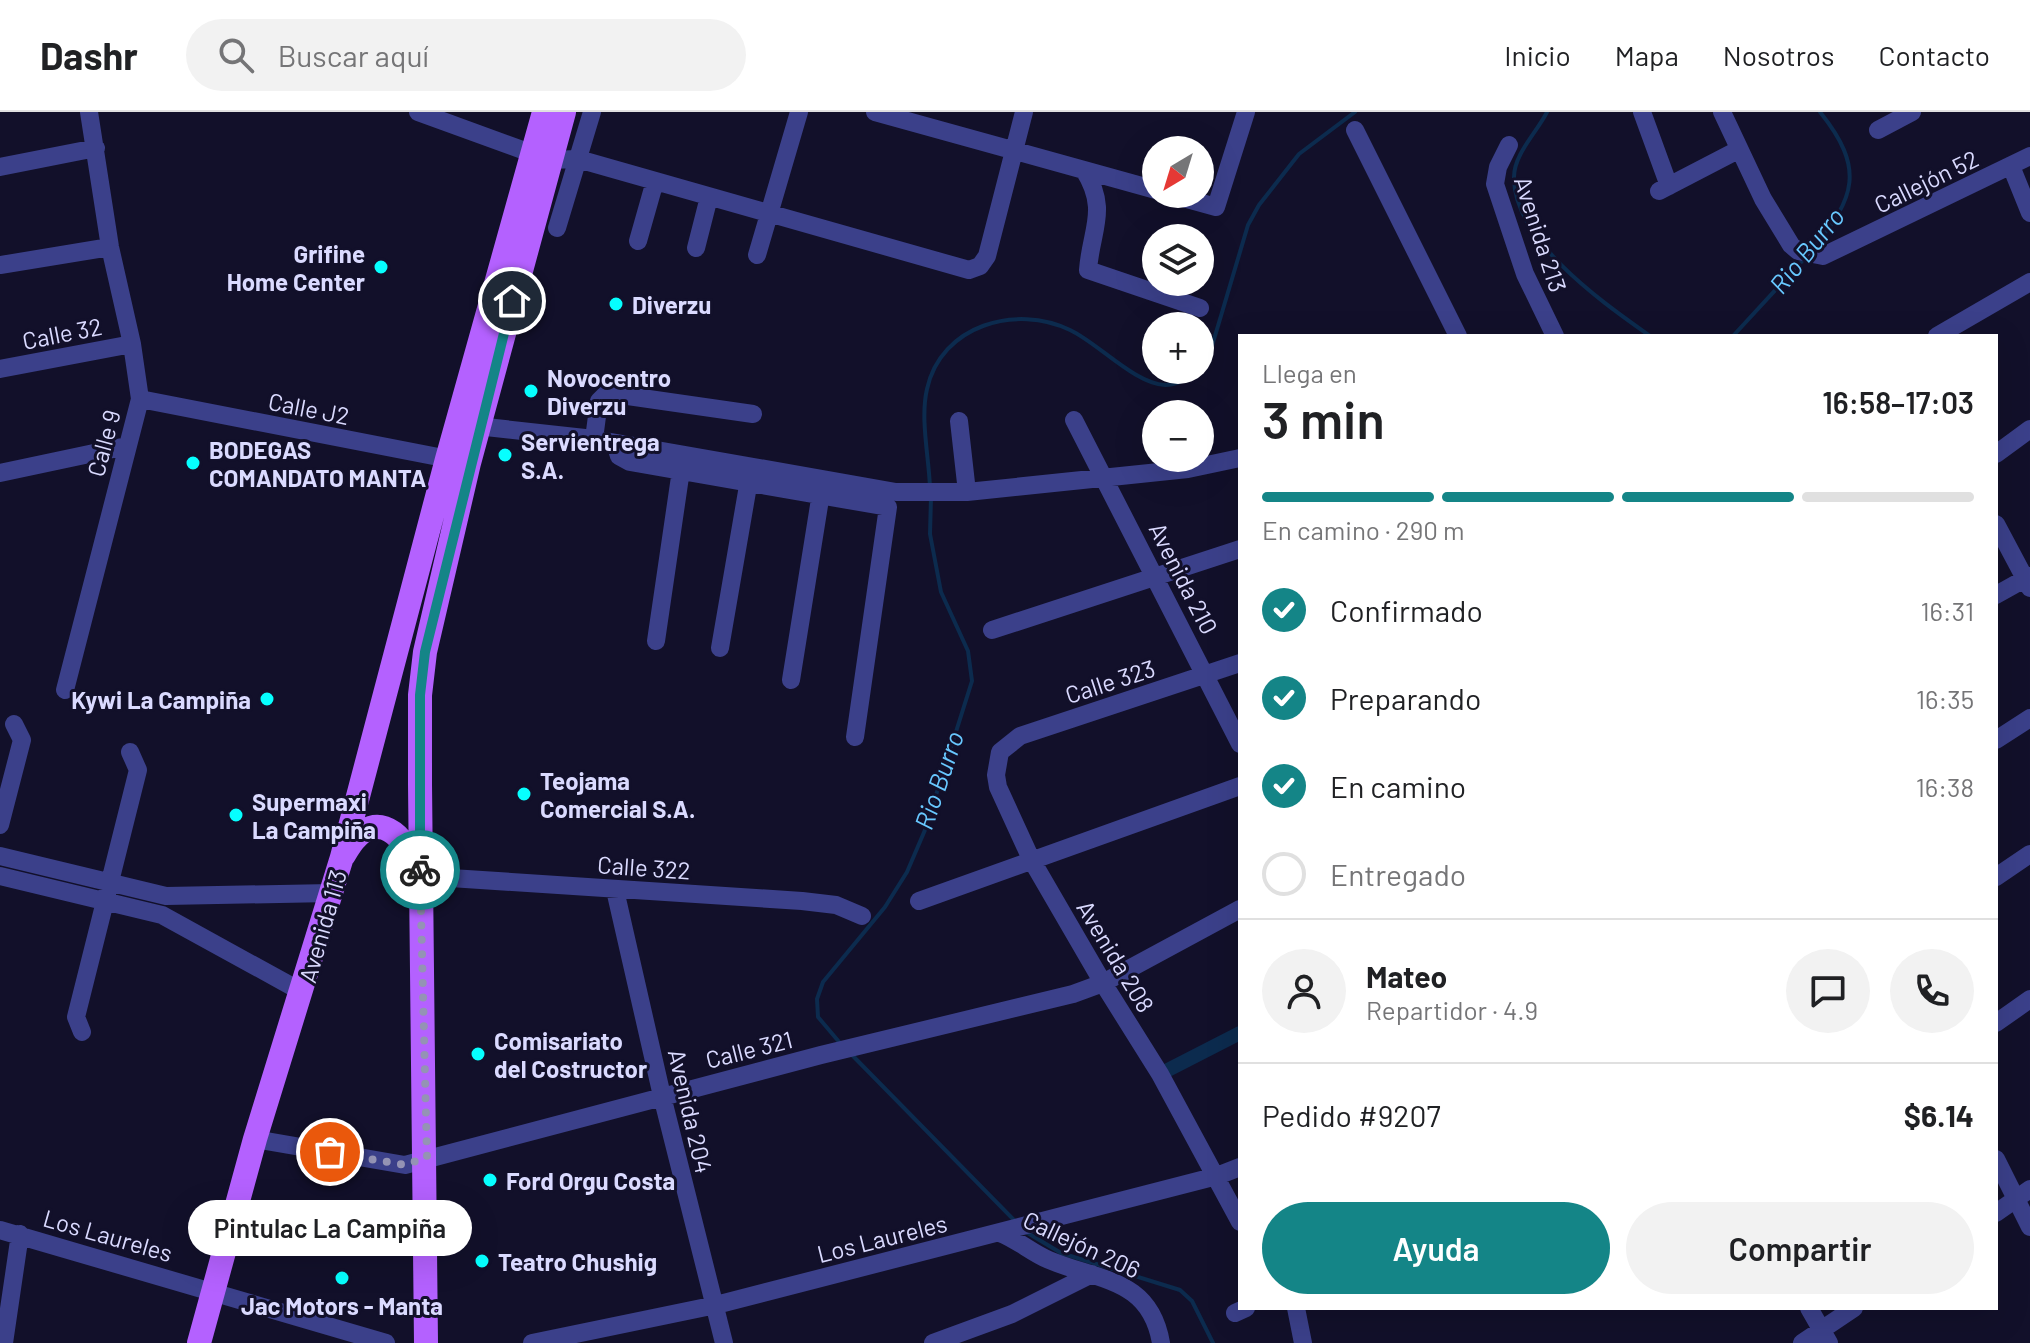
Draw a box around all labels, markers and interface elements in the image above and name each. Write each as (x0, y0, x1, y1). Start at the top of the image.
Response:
search box (186, 19, 746, 91)
text: Dashr (40, 32, 138, 78)
icon: search (214, 33, 258, 77)
text: Buscar aquí (278, 37, 429, 73)
text: Inicio (1504, 38, 1571, 72)
text: Mapa (1615, 38, 1679, 72)
text: Nosotros (1723, 38, 1835, 72)
text: Contacto (1879, 38, 1990, 72)
north arrow (1142, 136, 1214, 208)
map controls (1142, 136, 1214, 472)
street label: Callejón 52 (1869, 143, 1983, 219)
street label: Avenida 213 (1509, 172, 1573, 296)
water label: Rio Burro (1762, 201, 1850, 299)
button: layers (1142, 224, 1214, 296)
place label: Grifine Home Center (227, 239, 365, 296)
marker: Grifine Home Center (372, 258, 390, 276)
pin (478, 267, 546, 335)
icon: home (490, 279, 534, 323)
place label: Diverzu (632, 290, 711, 319)
marker: Diverzu (607, 295, 625, 313)
street label: Calle 32 (20, 311, 104, 355)
button: + (1142, 312, 1214, 384)
text: Llega en (1262, 357, 1357, 388)
place label: Novocentro Diverzu (547, 363, 671, 420)
marker: Novocentro Diverzu (522, 382, 540, 400)
text: 16:58–17:03 (1822, 384, 1974, 420)
street label: Calle J2 (266, 386, 352, 430)
text: 3 min (1262, 387, 1385, 449)
button: − (1142, 400, 1214, 472)
street label: Calle 9 (80, 406, 126, 480)
place label: Servientrega S.A. (521, 427, 660, 484)
place label: BODEGAS COMANDATO MANTA (209, 435, 426, 492)
marker: Servientrega S.A. (496, 446, 514, 464)
marker: BODEGAS COMANDATO MANTA (184, 454, 202, 472)
text: En camino · 290 m (1262, 514, 1465, 545)
street label: Avenida 210 (1144, 517, 1224, 639)
icon: check (1262, 588, 1306, 632)
text: Confirmado (1330, 592, 1483, 628)
text: 16:31 (1920, 595, 1974, 626)
street label: Calle 323 (1061, 653, 1159, 709)
icon: check (1262, 676, 1306, 720)
text: Preparando (1330, 680, 1481, 716)
text: 16:35 (1916, 683, 1974, 714)
place label: Kywi La Campiña (71, 685, 251, 714)
marker: Kywi La Campiña (258, 690, 276, 708)
water label: Rio Burro (907, 727, 969, 833)
icon: check (1262, 764, 1306, 808)
place label: Teojama Comercial S.A. (540, 766, 695, 823)
text: En camino (1330, 768, 1466, 804)
text: 16:38 (1916, 771, 1974, 802)
marker: Teojama Comercial S.A. (515, 785, 533, 803)
place label: Supermaxi La Campiña (252, 787, 376, 844)
marker: Supermaxi La Campiña (227, 806, 245, 824)
courier (380, 830, 460, 910)
icon: bike (398, 848, 442, 892)
street label: Calle 322 (596, 849, 692, 885)
text: Entregado (1330, 856, 1466, 892)
street label: Avenida 113 (292, 866, 352, 986)
street label: Avenida 208 (1071, 895, 1161, 1017)
button: person (1262, 949, 1346, 1033)
button: chat (1786, 949, 1870, 1033)
button: phone (1890, 949, 1974, 1033)
text: Mateo (1366, 958, 1447, 994)
text: Repartidor · 4.9 (1366, 994, 1538, 1025)
street label: Calle 321 (703, 1024, 795, 1074)
place label: Comisariato del Costructor (494, 1026, 647, 1083)
marker: Comisariato del Costructor (469, 1045, 487, 1063)
street label: Avenida 204 (663, 1046, 719, 1176)
text: Pedido #9207 (1262, 1097, 1441, 1133)
text: $6.14 (1904, 1097, 1974, 1133)
pin (296, 1118, 364, 1186)
icon: bag (308, 1130, 352, 1174)
place label: Ford Orgu Costa (506, 1166, 675, 1195)
marker: Ford Orgu Costa (481, 1171, 499, 1189)
callout: Pintulac La Campiña (188, 1200, 472, 1256)
button: Ayuda (1262, 1202, 1610, 1294)
button: Compartir (1626, 1202, 1974, 1294)
street label: Los Laureles (40, 1203, 176, 1267)
street label: Callejón 206 (1019, 1204, 1145, 1284)
street label: Los Laureles (814, 1208, 950, 1268)
text: Pintulac La Campiña (214, 1212, 446, 1243)
place label: Teatro Chushig (498, 1247, 657, 1276)
marker: Teatro Chushig (473, 1252, 491, 1270)
marker: Jac Motors - Manta (333, 1269, 351, 1287)
place label: Jac Motors - Manta (241, 1291, 443, 1320)

